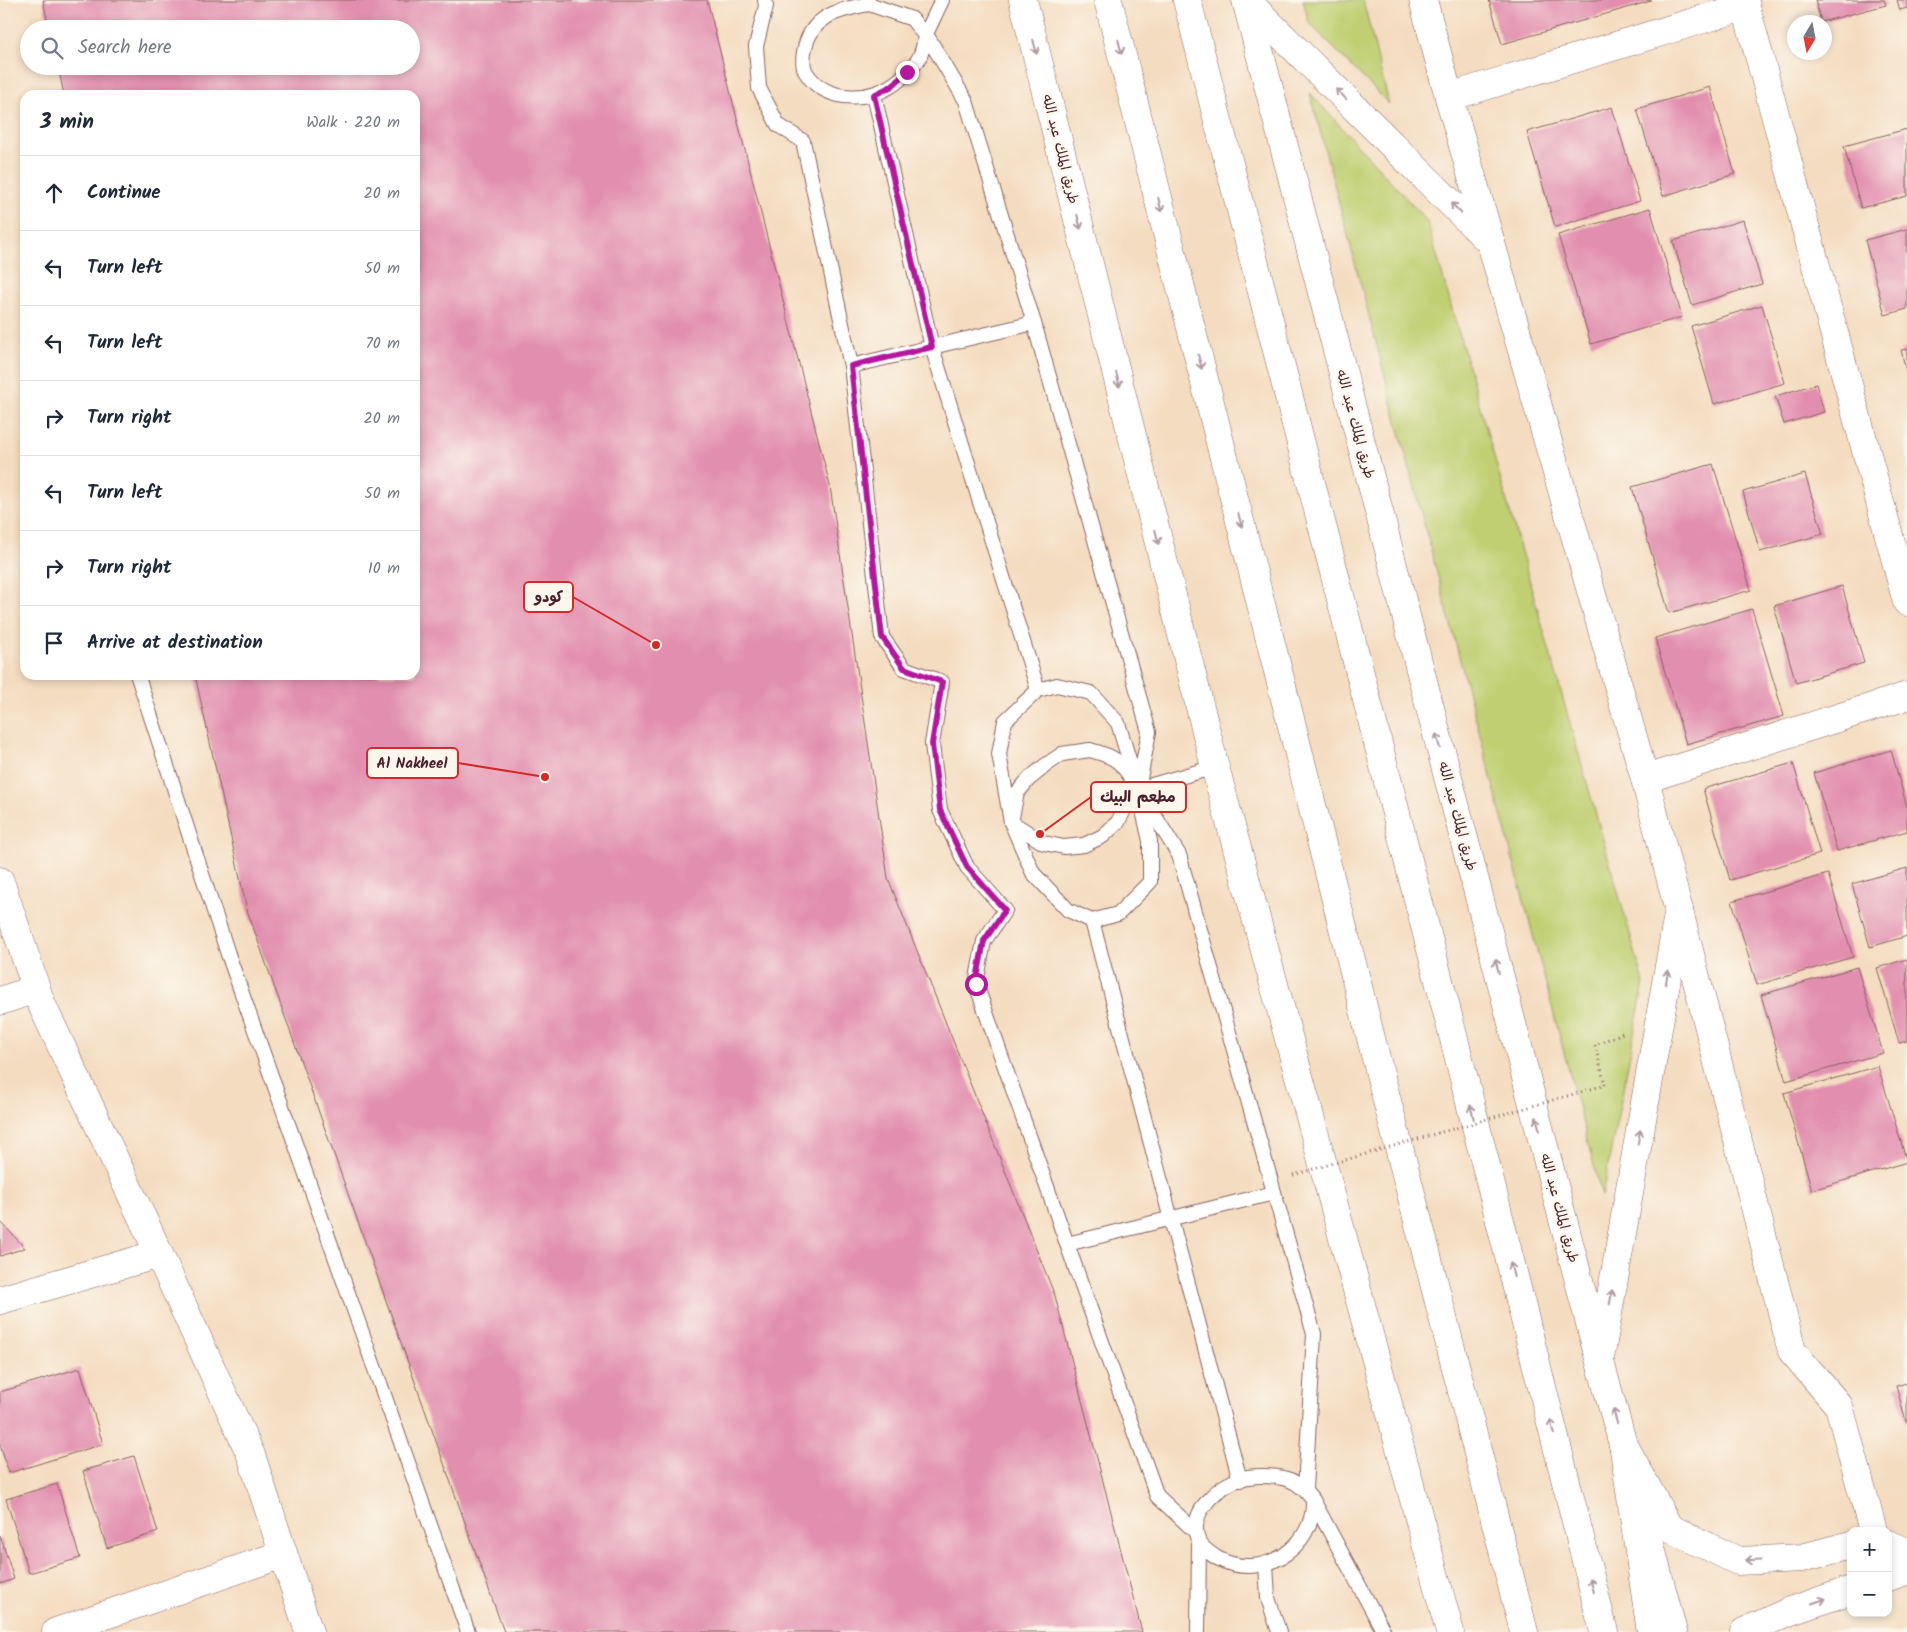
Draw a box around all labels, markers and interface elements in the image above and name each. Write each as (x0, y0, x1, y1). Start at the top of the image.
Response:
north arrow (1787, 15, 1832, 60)
search box (20, 20, 420, 75)
text: Search here (78, 33, 172, 63)
icon: search (38, 34, 66, 62)
one-way arrow (1031, 39, 1040, 55)
one-way arrow (1116, 39, 1125, 55)
route end (896, 61, 919, 84)
one-way arrow (1335, 88, 1347, 100)
street label: طريق الملك عبد الله (1036, 92, 1084, 206)
text: 3 min (40, 106, 94, 139)
text: Walk · 220 m (306, 110, 400, 135)
text: Continue (87, 178, 160, 208)
icon: ahead (40, 179, 68, 207)
text: 20 m (364, 181, 400, 206)
one-way arrow (1156, 196, 1165, 212)
one-way arrow (1451, 203, 1463, 215)
one-way arrow (1075, 213, 1084, 229)
text: Turn left (87, 253, 162, 283)
icon: left (40, 254, 68, 282)
text: 50 m (364, 256, 400, 281)
text: Turn left (87, 328, 162, 358)
icon: left (40, 329, 68, 357)
text: 70 m (365, 331, 400, 356)
one-way arrow (1196, 354, 1205, 370)
street label: طريق الملك عبد الله (1330, 367, 1380, 481)
one-way arrow (1114, 371, 1123, 387)
text: Turn right (87, 403, 172, 433)
icon: right (40, 404, 68, 432)
text: 20 m (364, 406, 400, 431)
text: Turn left (87, 478, 162, 508)
icon: left (40, 479, 68, 507)
text: 50 m (364, 481, 400, 506)
one-way arrow (1236, 511, 1245, 527)
one-way arrow (1153, 529, 1162, 545)
text: Turn right (87, 553, 172, 583)
icon: right (40, 554, 68, 582)
text: 10 m (368, 556, 400, 581)
callout: كودو (524, 582, 573, 612)
text: كودو (534, 586, 564, 610)
text: Arrive at destination (87, 628, 263, 658)
icon: arrive (40, 629, 68, 657)
one-way arrow (1433, 734, 1443, 750)
callout: Al Nakheel (367, 748, 458, 778)
text: Al Nakheel (377, 752, 447, 776)
street label: طريق الملك عبد الله (1432, 759, 1482, 873)
callout: مطعم البيك (1091, 782, 1186, 812)
text: مطعم البيك (1100, 786, 1176, 810)
one-way arrow (1492, 959, 1501, 975)
one-way arrow (1662, 969, 1672, 985)
route start (965, 973, 988, 996)
one-way arrow (1467, 1105, 1477, 1121)
one-way arrow (1533, 1116, 1542, 1132)
one-way arrow (1634, 1129, 1644, 1145)
street label: طريق الملك عبد الله (1534, 1151, 1584, 1265)
one-way arrow (1507, 1262, 1516, 1278)
one-way arrow (1607, 1289, 1617, 1305)
one-way arrow (1610, 1408, 1619, 1424)
one-way arrow (1547, 1420, 1556, 1436)
map controls (1847, 1527, 1892, 1617)
button: + (1847, 1527, 1892, 1572)
one-way arrow (1745, 1555, 1762, 1565)
button: − (1847, 1572, 1892, 1617)
one-way arrow (1587, 1577, 1596, 1593)
one-way arrow (1811, 1596, 1827, 1605)

